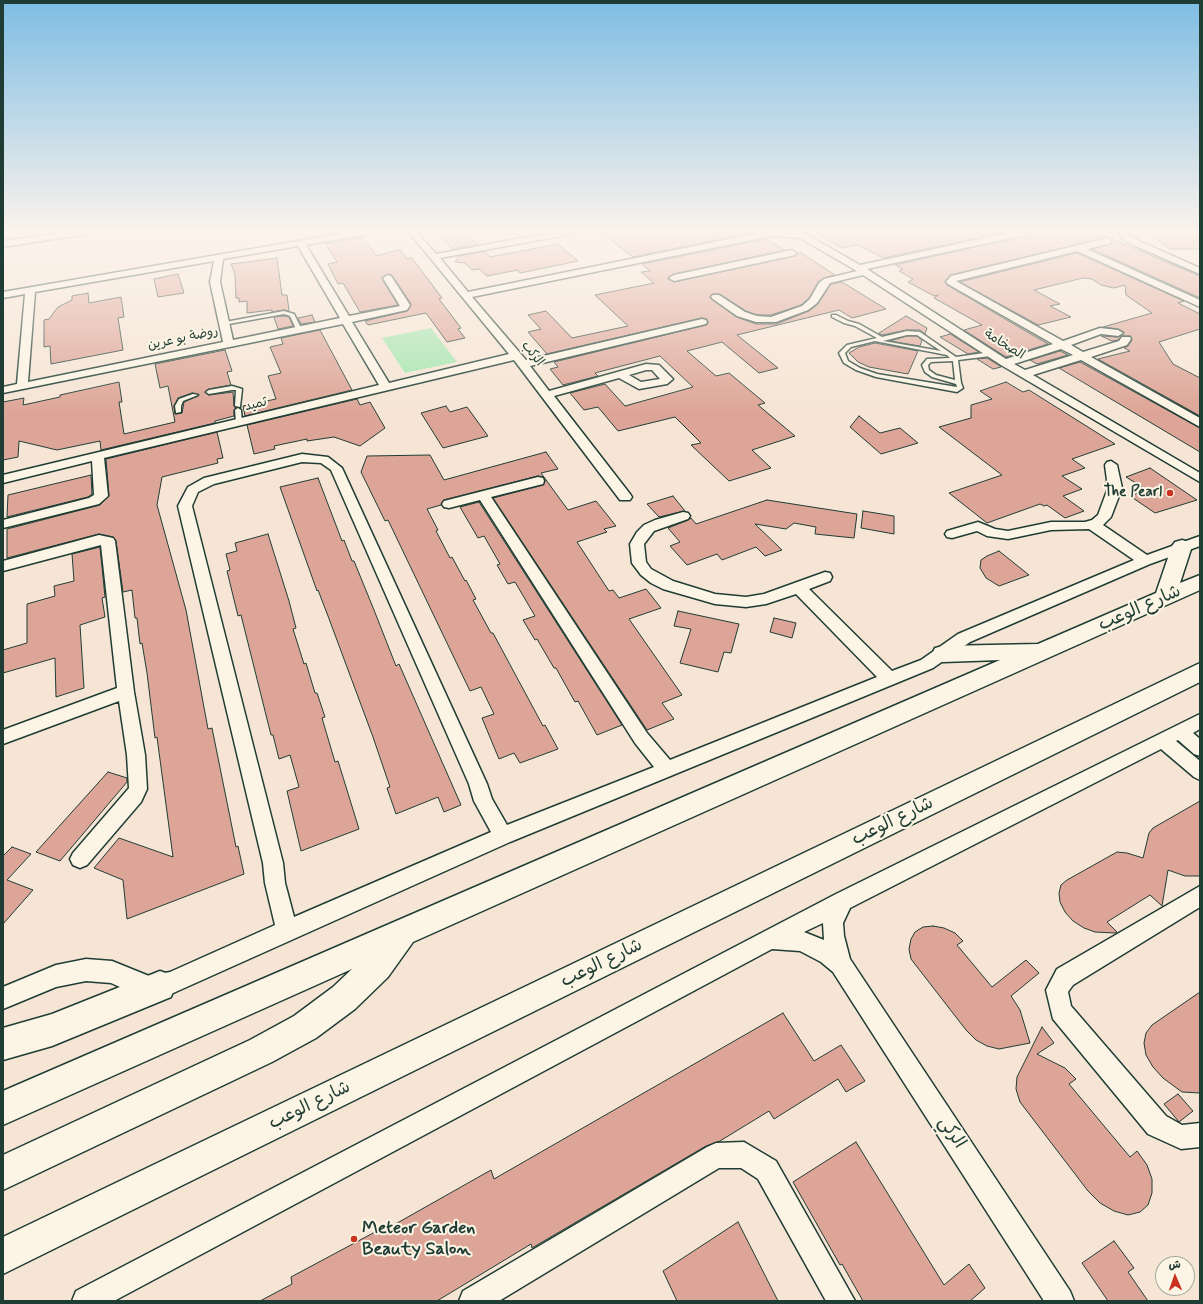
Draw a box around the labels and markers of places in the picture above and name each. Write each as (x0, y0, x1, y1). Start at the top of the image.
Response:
place label: The Pearl (1104, 484, 1162, 502)
marker: The Pearl (1165, 488, 1175, 498)
place label: Meteor Garden Beauty Salon (362, 1218, 475, 1260)
marker: Meteor Garden Beauty Salon (349, 1234, 359, 1244)

